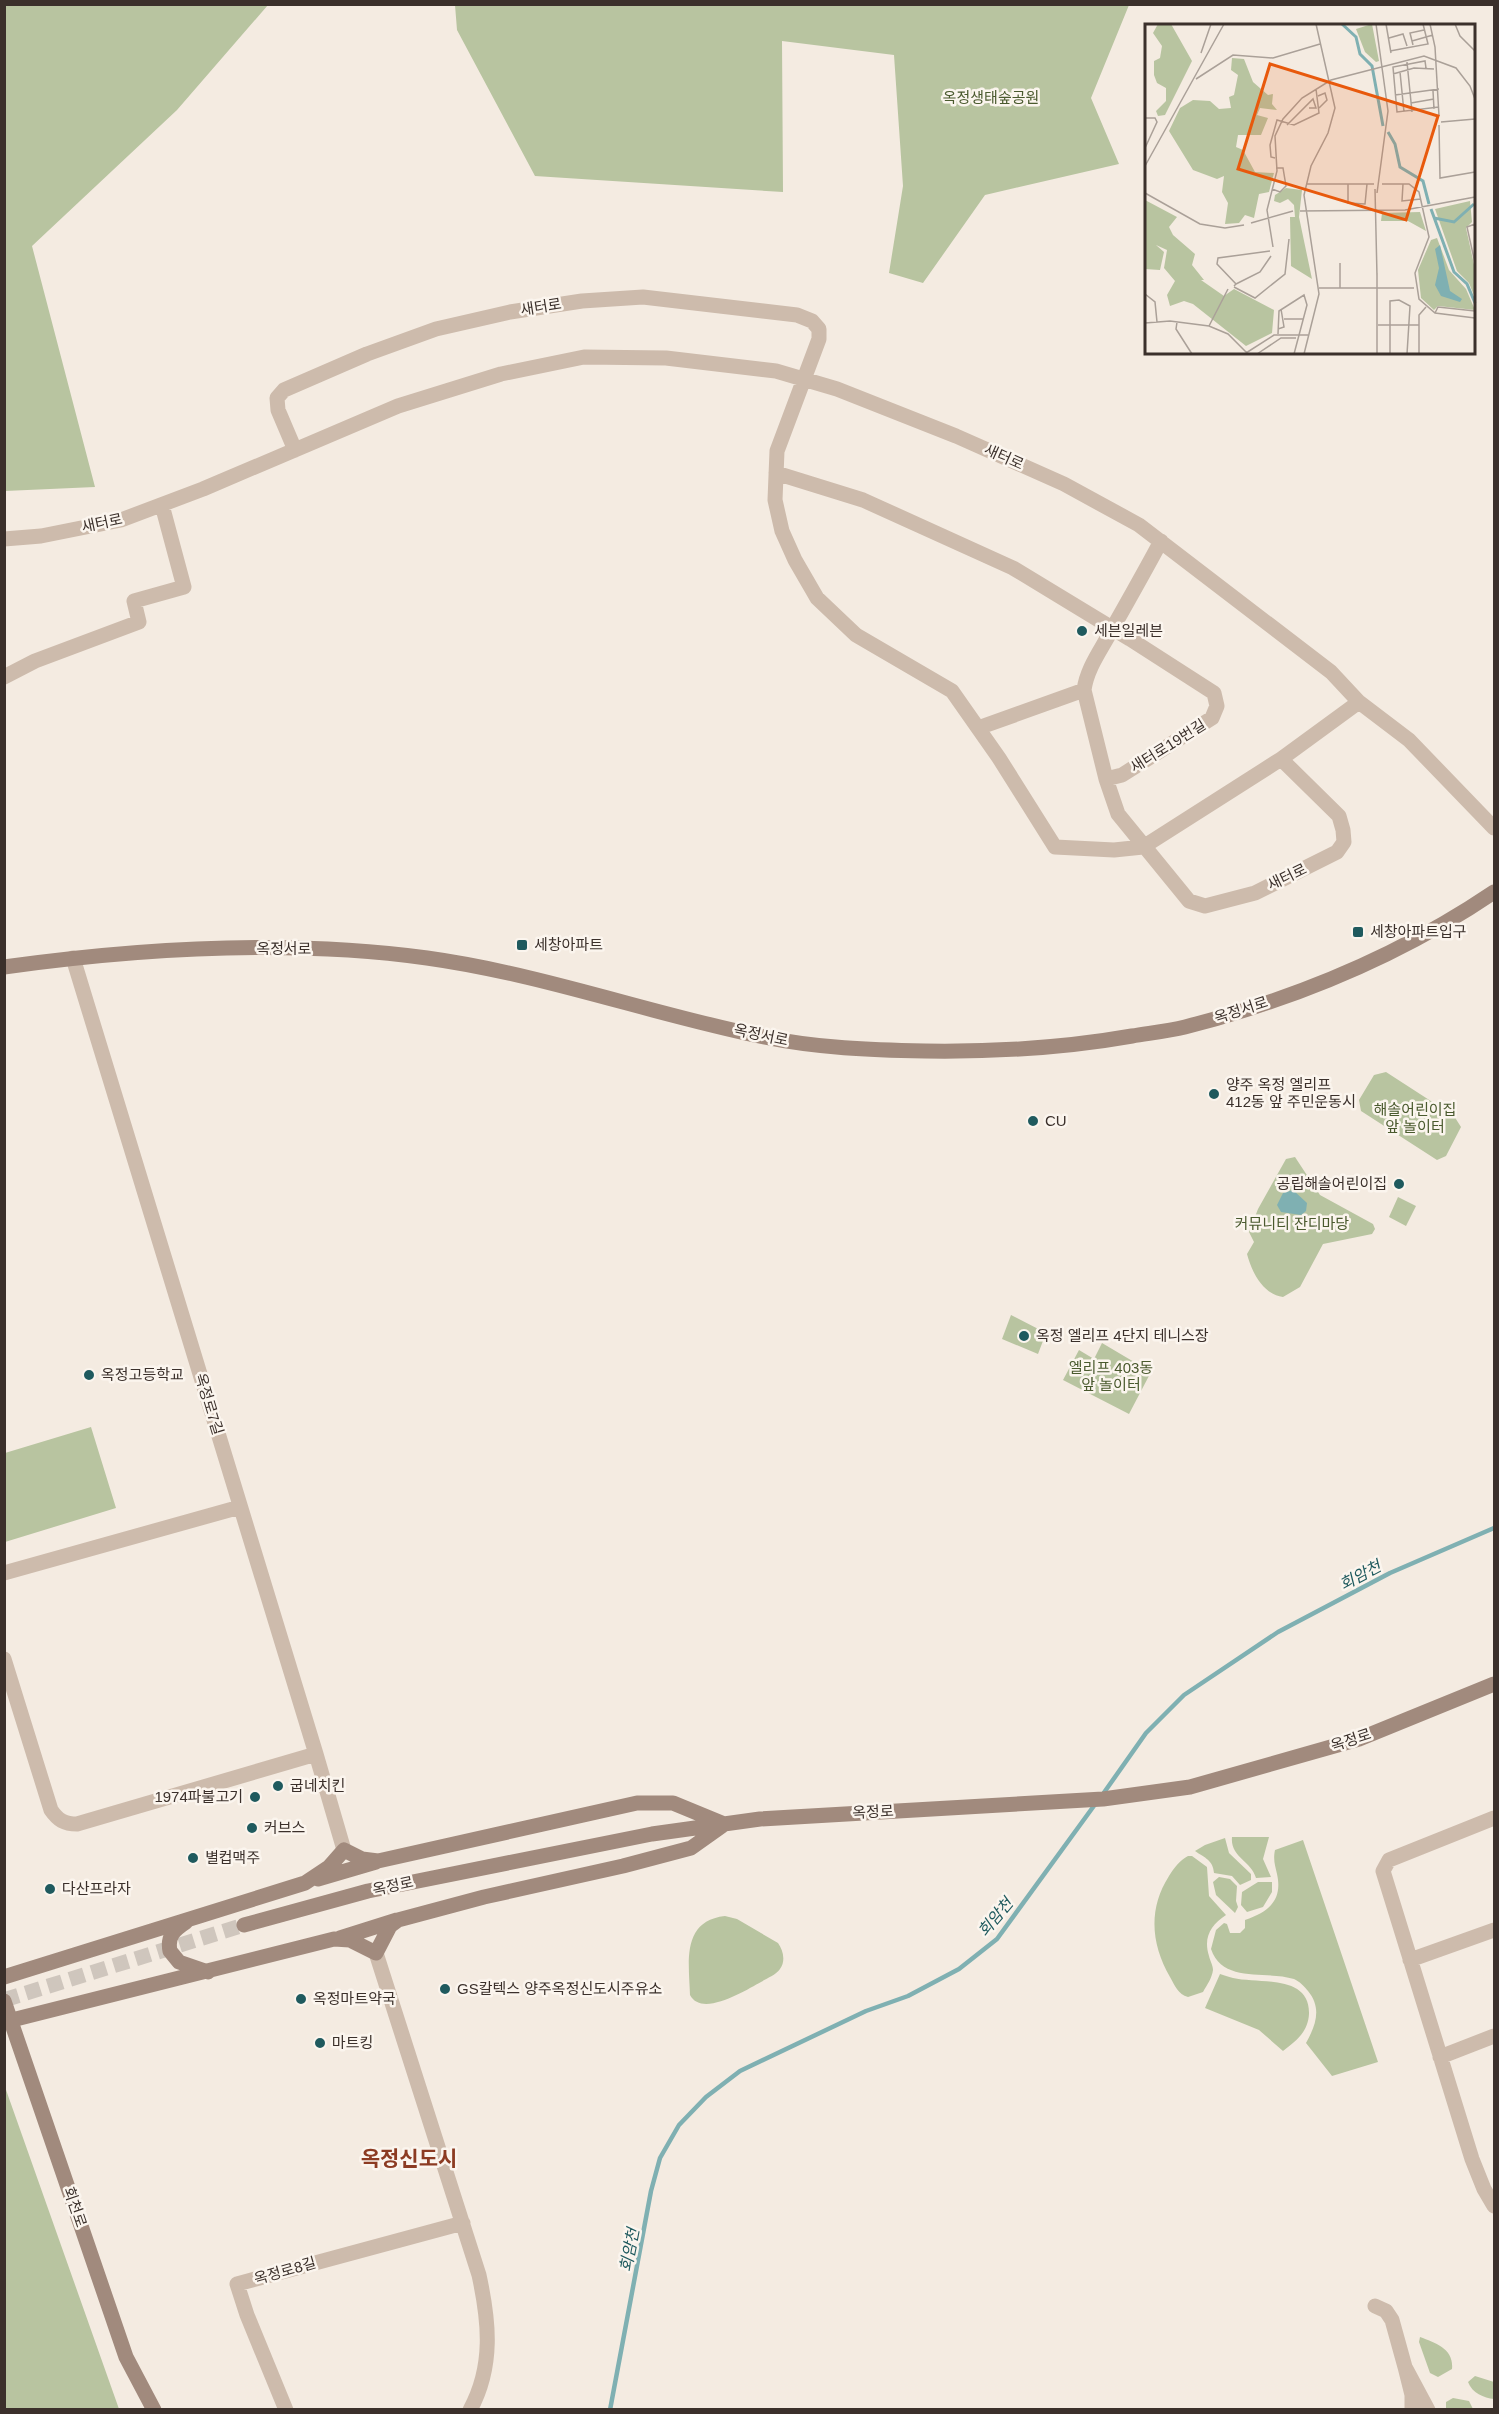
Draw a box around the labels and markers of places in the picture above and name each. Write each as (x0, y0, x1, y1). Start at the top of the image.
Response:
place label: 세븐일레븐 (1094, 622, 1163, 639)
marker: 세븐일레븐 (1075, 624, 1089, 638)
place label: 세창아파트입구 (1370, 923, 1467, 940)
marker: 세창아파트입구 (1351, 925, 1365, 939)
place label: 세창아파트 (534, 936, 603, 953)
marker: 세창아파트 (515, 938, 529, 952)
place label: 양주 옥정 엘리프 412동 앞 주민운동시 (1226, 1076, 1356, 1110)
marker: 양주 옥정 엘리프 412동 앞 주민운동시 (1207, 1087, 1221, 1101)
place label: CU (1045, 1112, 1067, 1129)
marker: CU (1026, 1114, 1040, 1128)
place label: 공립해솔어린이집 (1277, 1175, 1387, 1192)
marker: 공립해솔어린이집 (1392, 1177, 1406, 1191)
place label: 옥정 엘리프 4단지 테니스장 (1036, 1327, 1209, 1344)
marker: 옥정 엘리프 4단지 테니스장 (1017, 1329, 1031, 1343)
place label: 옥정고등학교 (101, 1366, 184, 1383)
marker: 옥정고등학교 (82, 1368, 96, 1382)
place label: 굽네치킨 (290, 1777, 345, 1794)
marker: 굽네치킨 (271, 1779, 285, 1793)
place label: 1974파불고기 (154, 1788, 243, 1805)
marker: 1974파불고기 (248, 1790, 262, 1804)
place label: 커브스 (264, 1819, 306, 1836)
marker: 커브스 (245, 1821, 259, 1835)
place label: 별컵맥주 (205, 1849, 260, 1866)
marker: 별컵맥주 (186, 1851, 200, 1865)
place label: 다산프라자 (62, 1880, 131, 1897)
marker: 다산프라자 (43, 1882, 57, 1896)
place label: GS칼텍스 양주옥정신도시주유소 (457, 1980, 662, 1997)
marker: GS칼텍스 양주옥정신도시주유소 (438, 1982, 452, 1996)
place label: 옥정마트약국 (313, 1990, 396, 2007)
marker: 옥정마트약국 (294, 1992, 308, 2006)
place label: 마트킹 (332, 2034, 373, 2051)
marker: 마트킹 (313, 2036, 327, 2050)

